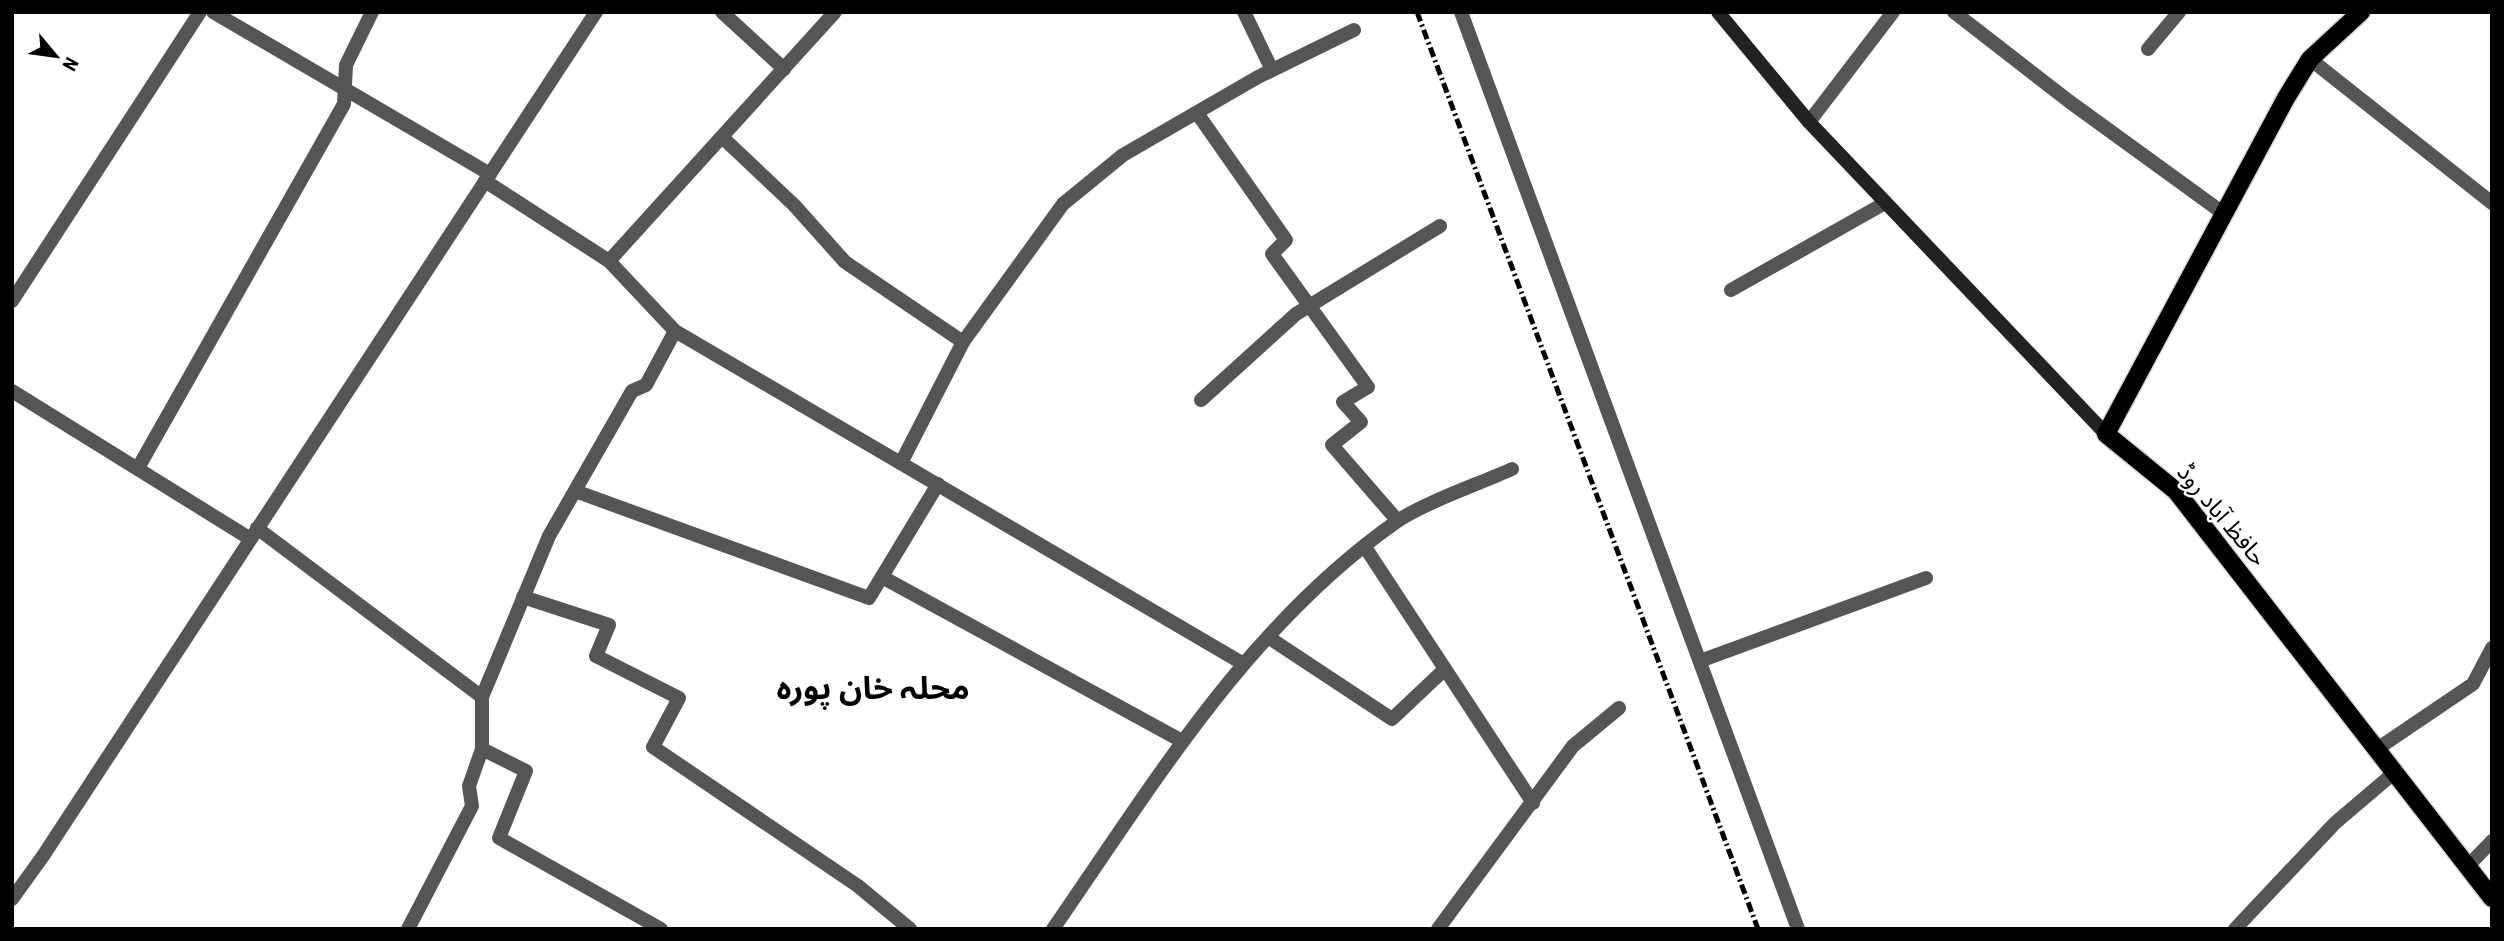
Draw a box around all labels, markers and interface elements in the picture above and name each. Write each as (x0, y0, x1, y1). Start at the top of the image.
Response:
north arrow (21, 21, 91, 91)
text: N (58, 53, 83, 75)
street label: حافظ آباد روڈ (2171, 458, 2273, 572)
district label: محلہ خان پورہ (776, 669, 970, 710)

